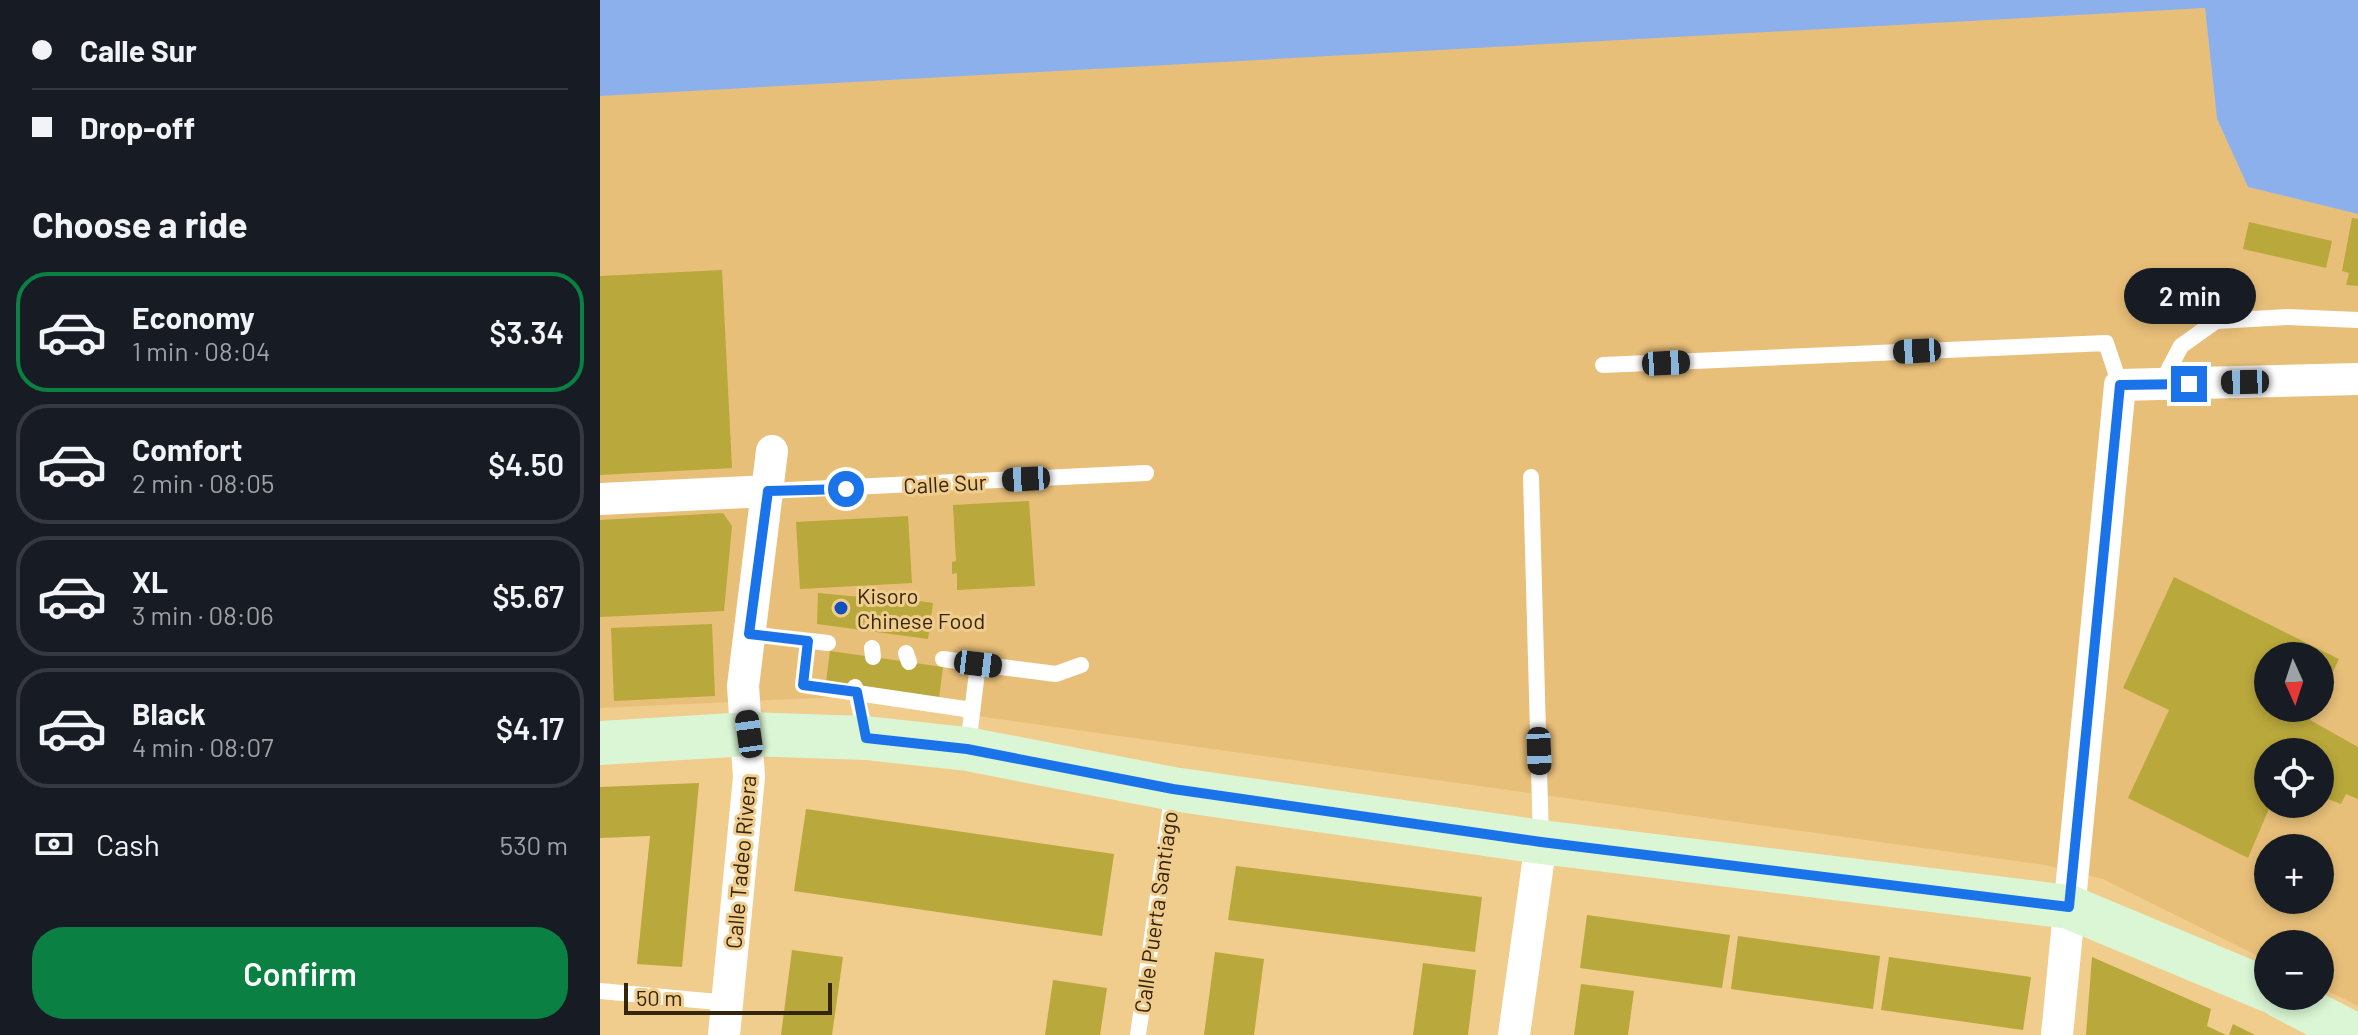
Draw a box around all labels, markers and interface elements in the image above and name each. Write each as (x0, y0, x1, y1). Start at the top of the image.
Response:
text: Calle Sur (80, 32, 197, 68)
text: Drop-off (80, 109, 195, 145)
text: Choose a ride (32, 202, 248, 245)
callout: 2 min (2123, 268, 2255, 324)
text: 2 min (2159, 280, 2221, 311)
icon: car (36, 296, 108, 368)
text: Economy (132, 299, 255, 335)
text: $3.34 (489, 314, 564, 350)
text: 1 min · 08:04 (132, 335, 270, 366)
car (1892, 338, 1942, 364)
car (1641, 350, 1691, 376)
route end (2171, 366, 2207, 402)
car (2221, 370, 2269, 394)
icon: car (36, 428, 108, 500)
text: Comfort (132, 431, 242, 467)
text: $4.50 (488, 446, 564, 482)
car (1001, 466, 1051, 492)
text: 2 min · 08:05 (132, 467, 274, 498)
street label: Calle Sur (903, 468, 987, 498)
route start (828, 471, 864, 507)
icon: car (36, 560, 108, 632)
text: XL (132, 563, 168, 599)
text: $5.67 (492, 578, 564, 614)
place label: Kisoro Chinese Food (857, 582, 985, 633)
text: 3 min · 08:06 (132, 599, 274, 630)
marker: Kisoro Chinese Food (832, 599, 850, 617)
north arrow (2254, 642, 2334, 722)
map controls (2254, 642, 2334, 1010)
car (953, 649, 1003, 679)
icon: car (36, 692, 108, 764)
text: Black (132, 695, 206, 731)
car (734, 709, 764, 759)
text: $4.17 (496, 710, 564, 746)
car (1526, 727, 1552, 775)
text: 4 min · 08:07 (132, 731, 274, 762)
button: locate (2254, 738, 2334, 818)
street label: Calle Tadeo Rivera (719, 774, 761, 950)
street label: Calle Puerta Santiago (1128, 809, 1182, 1015)
icon: cash (32, 822, 76, 866)
text: Cash (96, 826, 160, 862)
text: 530 m (500, 829, 568, 860)
button: + (2254, 834, 2334, 914)
button: Confirm (32, 927, 568, 1019)
button: − (2254, 930, 2334, 1010)
scale bar (624, 979, 832, 1015)
text: 50 m (636, 984, 682, 1010)

